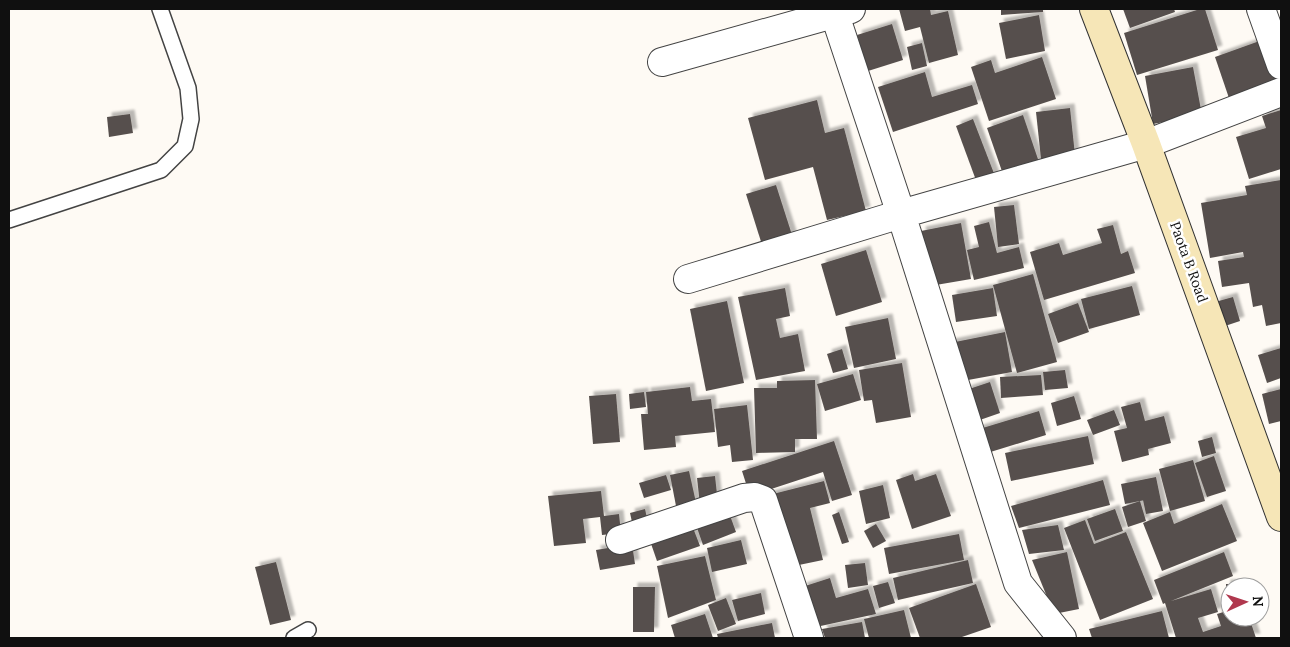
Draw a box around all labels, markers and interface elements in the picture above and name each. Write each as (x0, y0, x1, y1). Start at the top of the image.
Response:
street label: Paota B Road (1166, 219, 1212, 305)
north arrow (1220, 577, 1270, 627)
text: N (1249, 595, 1267, 607)

